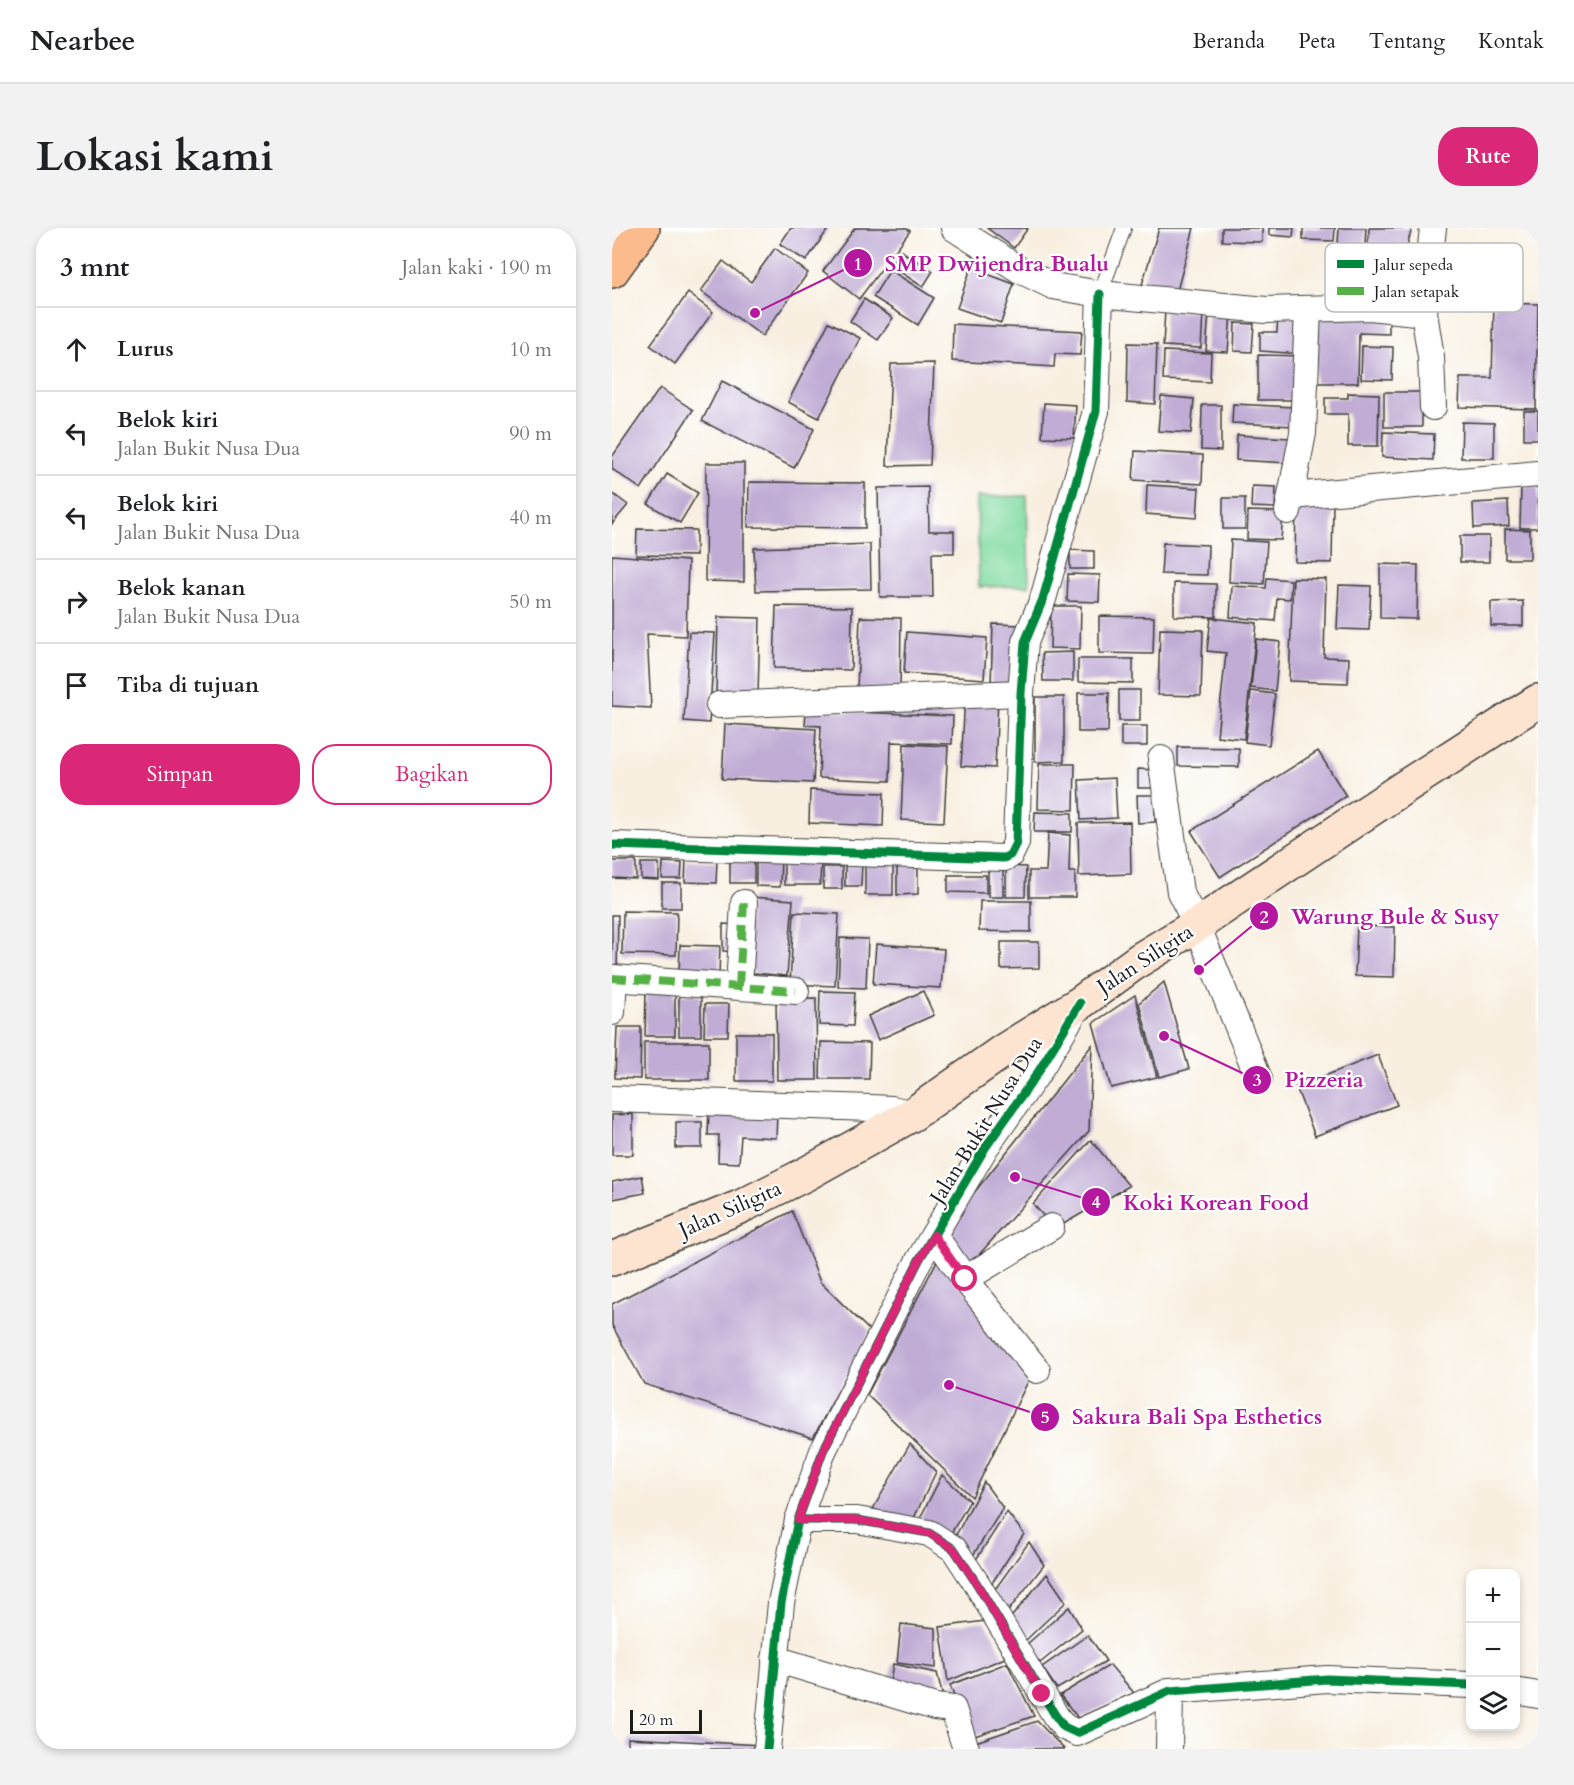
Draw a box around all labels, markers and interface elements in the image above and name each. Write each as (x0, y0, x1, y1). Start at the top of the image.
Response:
text: Nearbee (30, 22, 135, 60)
text: Beranda (1192, 27, 1265, 56)
text: Peta (1298, 27, 1336, 56)
text: Tentang (1369, 27, 1445, 56)
text: Kontak (1478, 27, 1544, 56)
button: Rute (1438, 127, 1538, 186)
text: Lokasi kami (36, 128, 274, 185)
callout: SMP Dwijendra Bualu (843, 243, 1122, 283)
legend (1325, 243, 1523, 312)
text: SMP Dwijendra Bualu (885, 249, 1109, 279)
text: 3 mnt (60, 250, 129, 285)
text: 1 (853, 252, 863, 277)
text: Jalan kaki · 190 m (402, 254, 552, 281)
text: Jalur sepeda (1372, 254, 1453, 276)
text: Jalan setapak (1372, 281, 1460, 303)
icon: ahead (60, 333, 93, 366)
text: Lurus (117, 334, 174, 364)
text: 10 m (509, 336, 552, 363)
text: Belok kiri (117, 405, 218, 435)
icon: left (60, 417, 93, 450)
text: 90 m (509, 420, 552, 447)
text: Jalan Bukit Nusa Dua (117, 435, 300, 462)
text: Belok kiri (117, 489, 218, 519)
icon: left (60, 501, 93, 534)
text: 40 m (509, 504, 552, 531)
text: Jalan Bukit Nusa Dua (117, 519, 300, 546)
text: Belok kanan (117, 573, 246, 603)
icon: right (60, 585, 93, 618)
text: 50 m (509, 588, 552, 615)
text: Jalan Bukit Nusa Dua (117, 603, 300, 630)
icon: arrive (60, 669, 93, 702)
text: Tiba di tujuan (117, 670, 259, 700)
button: Simpan (60, 744, 300, 805)
button: Bagikan (312, 744, 552, 805)
callout: Warung Bule & Susy (1249, 896, 1512, 936)
text: Warung Bule & Susy (1290, 902, 1500, 932)
text: 2 (1259, 905, 1269, 930)
street label: Jalan Siligita (1089, 918, 1199, 1003)
street label: Jalan Bukit Nusa Dua (922, 1031, 1050, 1212)
callout: Pizzeria (1242, 1060, 1376, 1100)
text: Pizzeria (1284, 1065, 1364, 1095)
text: 3 (1252, 1068, 1262, 1093)
street label: Jalan Siligita (672, 1174, 786, 1246)
callout: Koki Korean Food (1081, 1182, 1321, 1222)
text: Koki Korean Food (1123, 1188, 1309, 1218)
text: 4 (1091, 1190, 1101, 1215)
route start (951, 1265, 977, 1291)
callout: Sakura Bali Spa Esthetics (1030, 1397, 1334, 1437)
text: Sakura Bali Spa Esthetics (1072, 1402, 1322, 1432)
text: 5 (1040, 1405, 1050, 1430)
map controls (1466, 1569, 1520, 1731)
button: + (1466, 1569, 1520, 1623)
button: − (1466, 1623, 1520, 1677)
button: layers (1466, 1677, 1520, 1731)
route end (1028, 1680, 1054, 1706)
scale bar (630, 1707, 702, 1734)
text: 20 m (639, 1709, 673, 1731)

